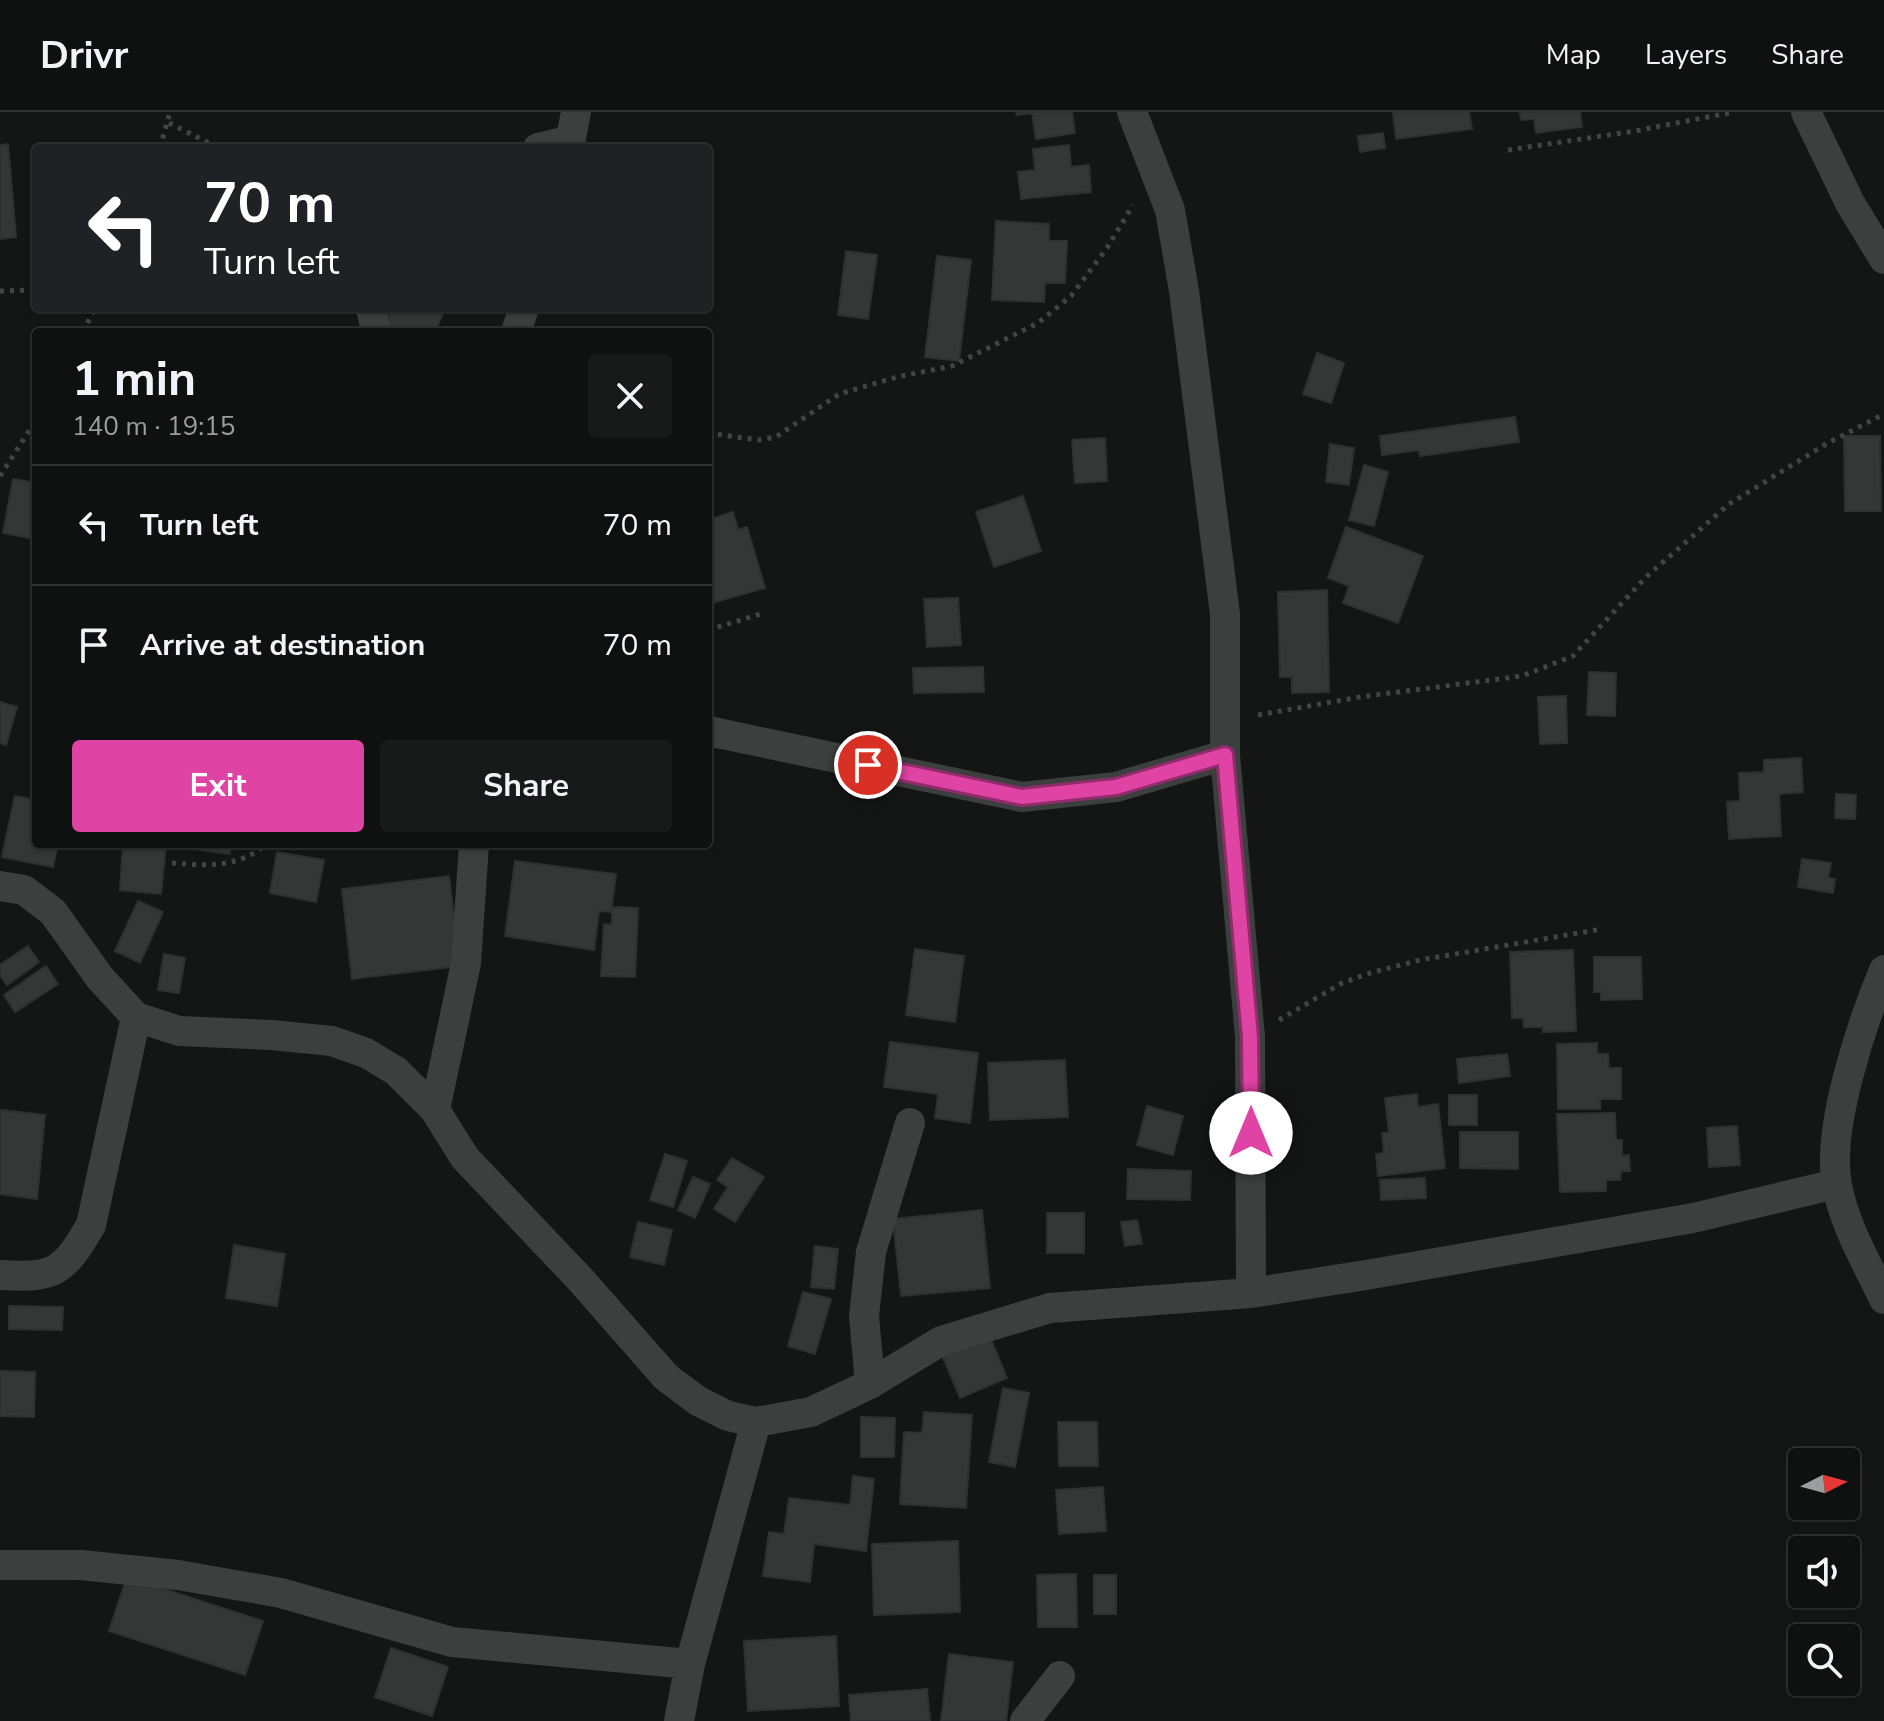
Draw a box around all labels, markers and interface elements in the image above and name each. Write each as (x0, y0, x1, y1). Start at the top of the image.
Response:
text: Drivr (40, 30, 128, 81)
text: Map (1546, 36, 1601, 74)
text: Layers (1645, 36, 1727, 74)
text: Share (1771, 36, 1844, 74)
text: 70 m (204, 165, 335, 242)
icon: left (72, 176, 176, 280)
text: Turn left (204, 238, 339, 287)
text: 1 min (72, 346, 196, 412)
button: close (588, 354, 672, 438)
text: 140 m · 19:15 (72, 409, 235, 444)
icon: left (72, 503, 116, 547)
text: Turn left (140, 505, 258, 546)
text: 70 m (603, 505, 672, 546)
icon: arrive (72, 623, 116, 667)
text: Arrive at destination (140, 625, 425, 666)
text: 70 m (603, 625, 672, 666)
pin (834, 731, 902, 799)
button: Exit (72, 740, 364, 832)
button: Share (380, 740, 672, 832)
icon: arrive (846, 743, 890, 787)
position arrow (1209, 1091, 1293, 1175)
north arrow (1788, 1448, 1860, 1520)
map controls (1788, 1448, 1860, 1696)
button: sound (1788, 1536, 1860, 1608)
button: search (1788, 1624, 1860, 1696)

